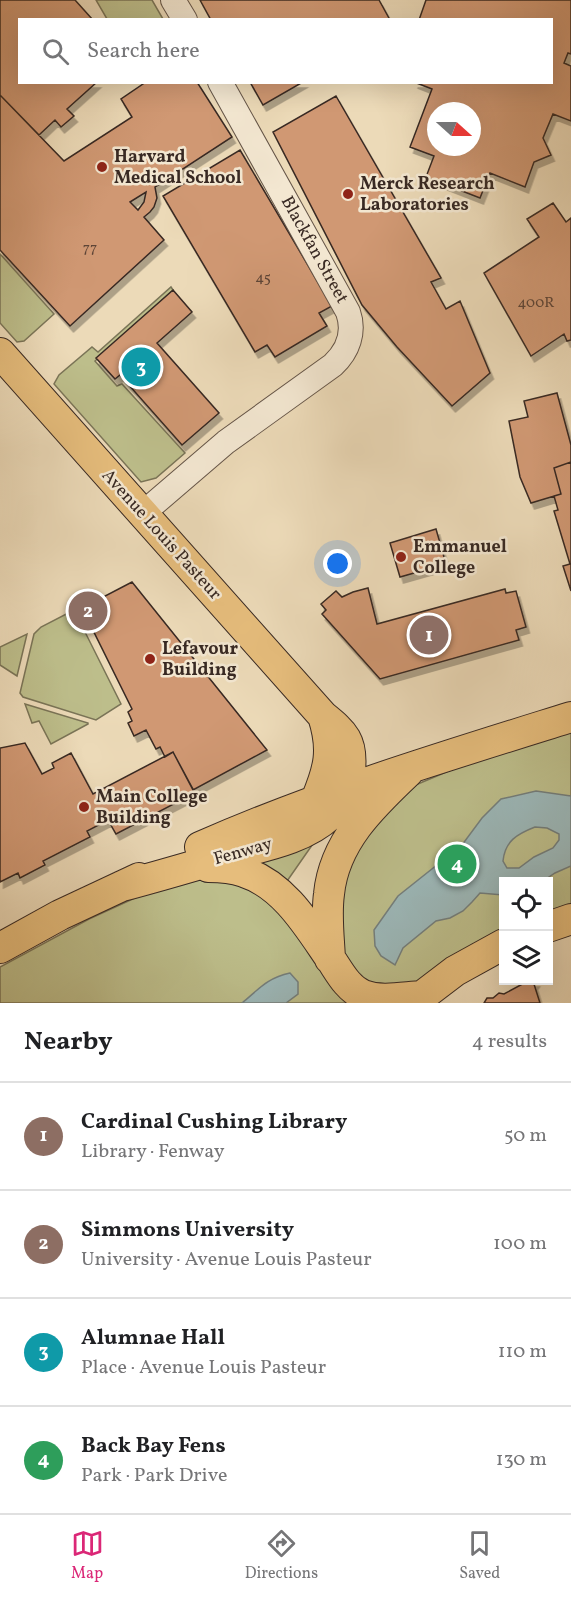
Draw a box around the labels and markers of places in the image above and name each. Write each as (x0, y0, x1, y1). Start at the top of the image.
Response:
place label: Harvard Medical School (114, 145, 242, 191)
marker: Harvard Medical School (95, 160, 109, 174)
place label: Merck Research Laboratories (360, 172, 495, 218)
marker: Merck Research Laboratories (341, 187, 355, 201)
pin: 3 (122, 344, 160, 389)
place label: Emmanuel College (413, 535, 507, 581)
marker: Emmanuel College (394, 550, 408, 564)
pin: 2 (68, 588, 107, 634)
pin: 1 (410, 612, 448, 658)
place label: Lefavour Building (162, 637, 238, 683)
marker: Lefavour Building (143, 652, 157, 666)
place label: Main College Building (96, 785, 207, 831)
marker: Main College Building (77, 800, 91, 814)
pin: 4 (438, 842, 476, 886)

